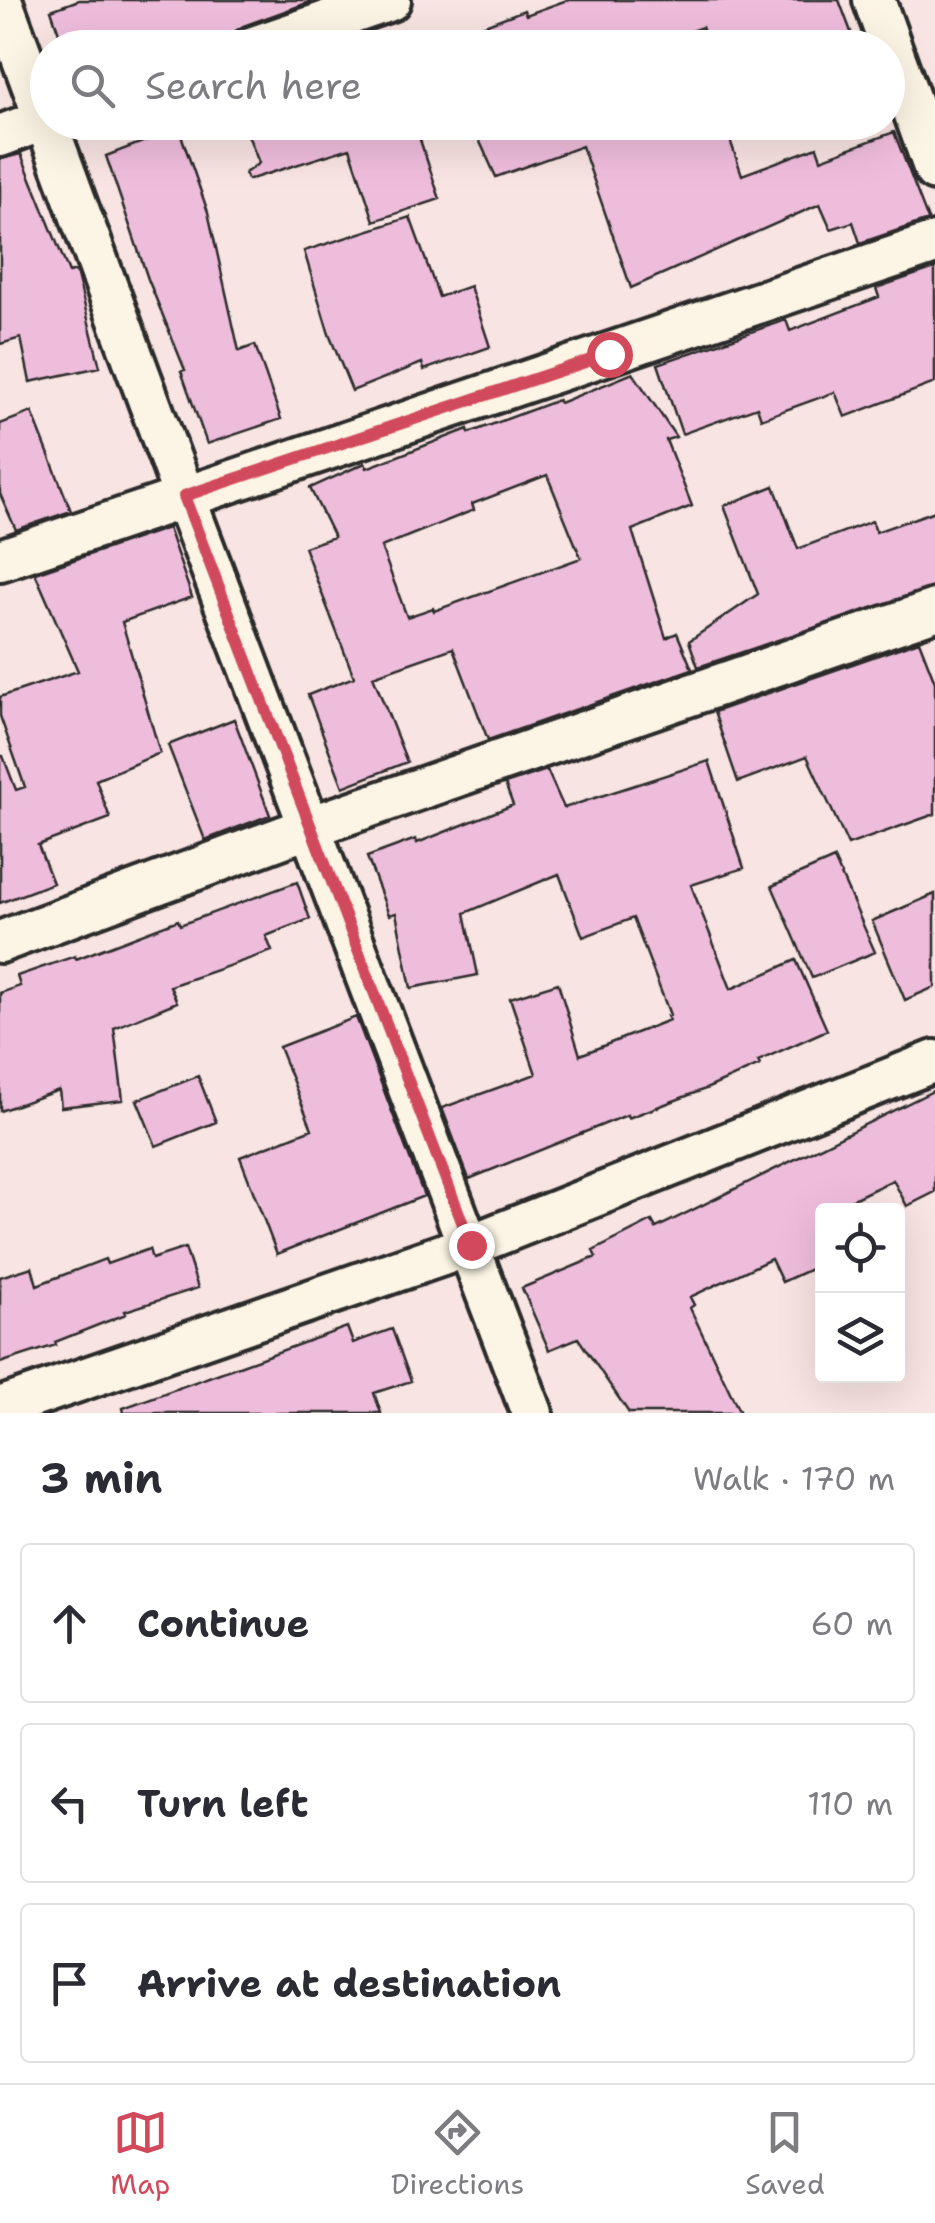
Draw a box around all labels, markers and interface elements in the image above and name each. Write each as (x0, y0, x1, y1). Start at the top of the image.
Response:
search box (30, 30, 905, 140)
icon: search (65, 58, 120, 113)
text: Search here (145, 60, 362, 111)
route start (587, 332, 633, 378)
map controls (815, 1203, 905, 1383)
button: locate (815, 1203, 905, 1293)
route end (449, 1223, 495, 1269)
button: layers (815, 1293, 905, 1383)
text: 3 min (40, 1450, 162, 1506)
text: Walk · 170 m (693, 1457, 895, 1500)
icon: ahead (42, 1596, 97, 1651)
text: Continue (137, 1598, 309, 1649)
text: 60 m (811, 1602, 893, 1645)
icon: left (42, 1776, 97, 1831)
text: Turn left (137, 1778, 309, 1829)
text: 110 m (807, 1782, 893, 1825)
icon: arrive (42, 1956, 97, 2011)
text: Arrive at destination (137, 1958, 561, 2009)
tab: Map (110, 2105, 170, 2203)
tab: Directions (391, 2105, 524, 2203)
tab: Saved (745, 2105, 825, 2203)

